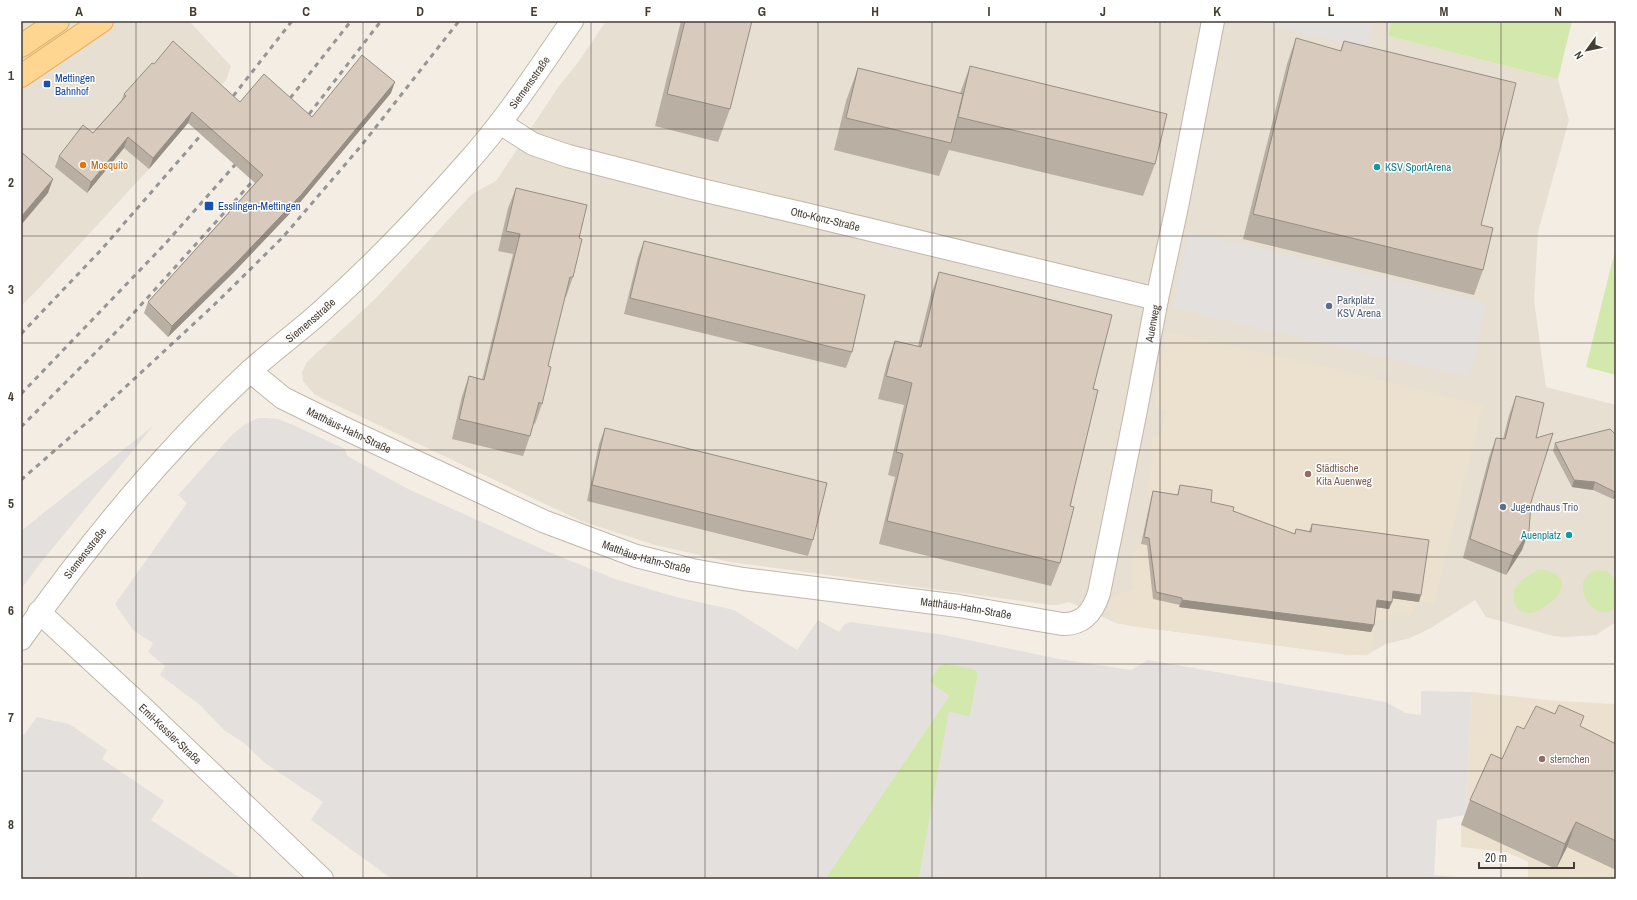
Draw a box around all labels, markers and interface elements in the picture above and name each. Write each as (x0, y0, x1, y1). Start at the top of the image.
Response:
text: A (75, 3, 83, 20)
text: B (189, 3, 197, 20)
text: C (302, 3, 310, 20)
text: D (416, 3, 424, 20)
text: E (530, 3, 538, 20)
text: F (645, 3, 652, 20)
text: G (758, 3, 766, 20)
text: H (871, 3, 879, 20)
text: I (988, 3, 991, 20)
text: J (1100, 3, 1106, 20)
text: K (1213, 3, 1221, 20)
text: L (1328, 3, 1335, 20)
text: M (1440, 3, 1449, 20)
text: N (1554, 3, 1562, 20)
north arrow (1567, 30, 1607, 70)
text: N (1571, 49, 1586, 62)
street label: Siemensstraße (506, 53, 553, 112)
text: 1 (8, 67, 14, 84)
place label: Mettingen Bahnhof (55, 71, 95, 98)
marker: Mettingen Bahnhof (42, 79, 52, 89)
place label: Mosquito (91, 158, 128, 172)
marker: Mosquito (78, 160, 88, 170)
place label: KSV SportArena (1385, 160, 1451, 174)
marker: KSV SportArena (1372, 162, 1382, 172)
text: 2 (8, 174, 14, 191)
place label: Esslingen-Mettingen (218, 199, 301, 213)
marker: Esslingen-Mettingen (203, 200, 215, 212)
street label: Otto-Konz-Straße (789, 204, 861, 234)
text: 3 (8, 281, 14, 298)
place label: Parkplatz KSV Arena (1337, 293, 1381, 320)
street label: Siemensstraße (283, 295, 338, 346)
marker: Parkplatz KSV Arena (1324, 301, 1334, 311)
street label: Auenweg (1142, 304, 1163, 344)
text: 4 (8, 388, 14, 405)
street label: Matthäus-Hahn-Straße (304, 404, 394, 456)
place label: Städtische Kita Auenweg (1316, 461, 1372, 488)
marker: Städtische Kita Auenweg (1303, 469, 1313, 479)
text: 5 (8, 495, 14, 512)
place label: Jugendhaus Trio (1511, 500, 1578, 514)
marker: Jugendhaus Trio (1498, 502, 1508, 512)
street label: Siemensstraße (60, 525, 109, 582)
place label: Auenplatz (1520, 528, 1561, 542)
marker: Auenplatz (1564, 530, 1574, 540)
street label: Matthäus-Hahn-Straße (600, 537, 692, 576)
street label: Matthäus-Hahn-Straße (920, 594, 1013, 622)
text: 6 (8, 602, 14, 619)
street label: Emil-Kessler-Straße (136, 701, 204, 767)
text: 7 (8, 709, 14, 726)
place label: sternchen (1550, 752, 1590, 766)
marker: sternchen (1537, 754, 1547, 764)
text: 8 (8, 816, 14, 833)
scale bar (1479, 844, 1574, 870)
text: 20 m (1485, 850, 1507, 866)

